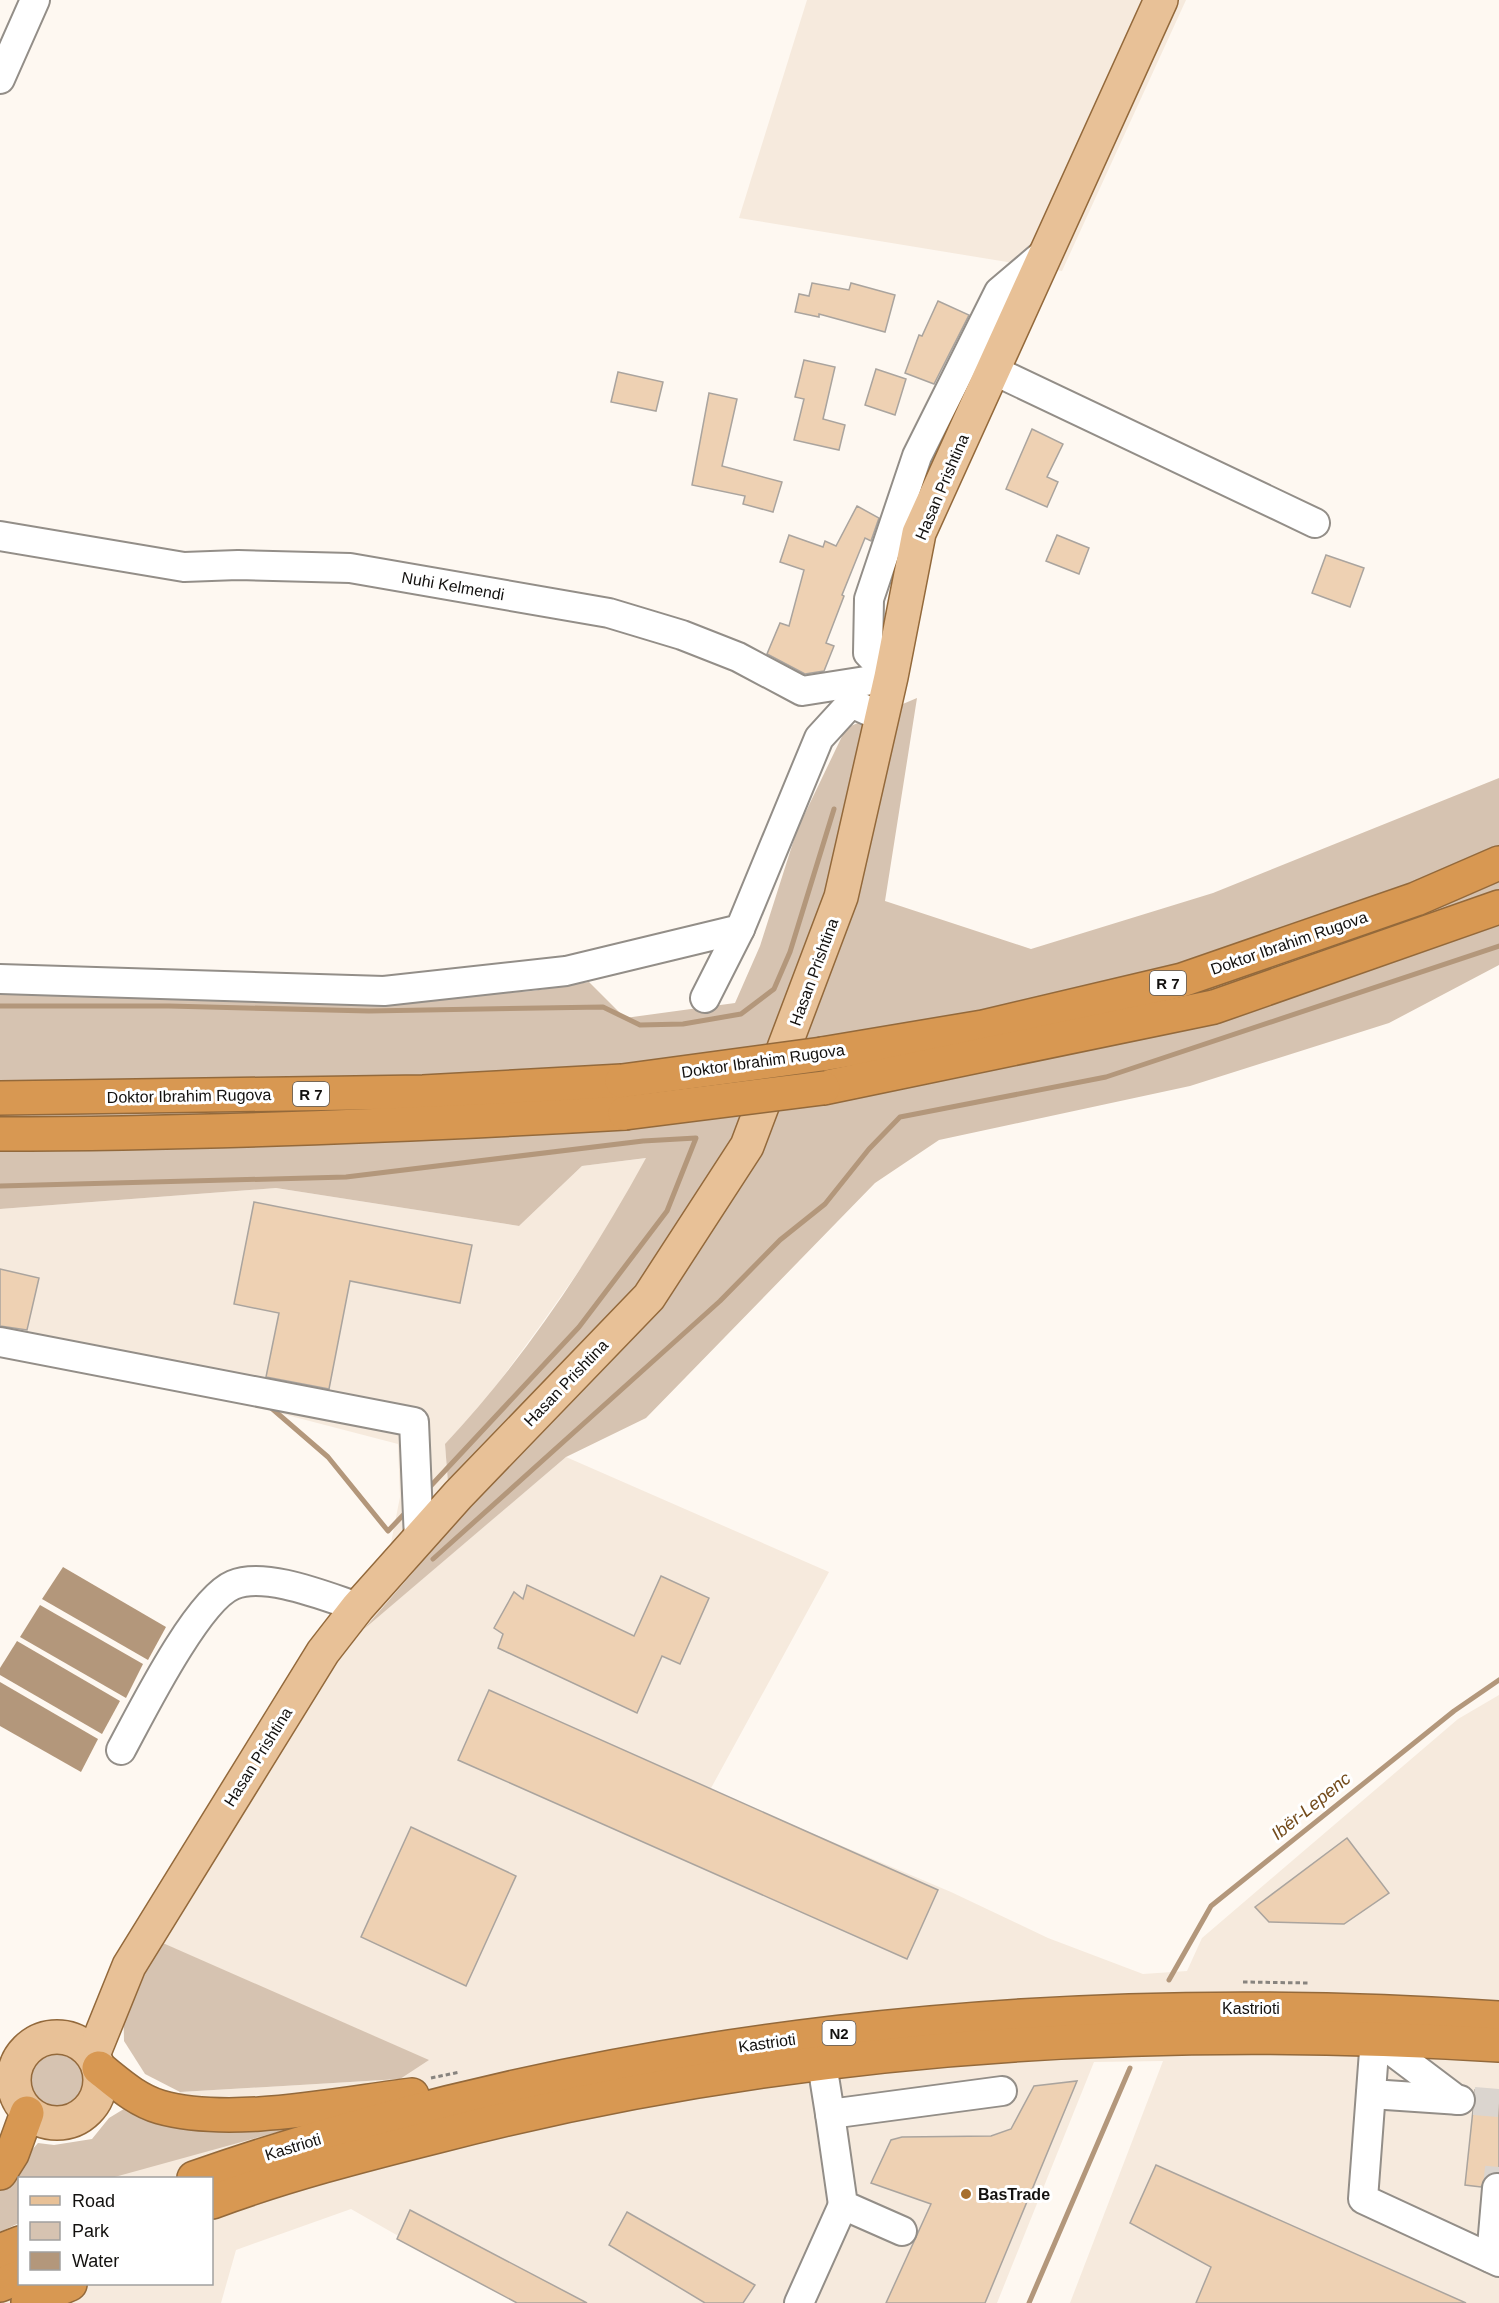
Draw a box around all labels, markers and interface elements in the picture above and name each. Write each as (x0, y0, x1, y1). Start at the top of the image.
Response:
street label: Hasan Prishtina (912, 432, 972, 542)
street label: Nuhi Kelmendi (400, 569, 506, 603)
street label: Doktor Ibrahim Rugova (1208, 908, 1370, 978)
street label: Hasan Prishtina (787, 916, 841, 1028)
road number: R 7 (1150, 971, 1186, 995)
street label: Doktor Ibrahim Rugova (680, 1041, 846, 1081)
road number: R 7 (293, 1082, 329, 1106)
street label: Doktor Ibrahim Rugova (107, 1086, 271, 1106)
street label: Hasan Prishtina (521, 1336, 611, 1430)
street label: Hasan Prishtina (221, 1705, 295, 1809)
water label: Ibër-Lepenc (1268, 1768, 1354, 1844)
street label: Kastrioti (1222, 2000, 1280, 2017)
road number: N2 (822, 2021, 856, 2045)
street label: Kastrioti (737, 2031, 797, 2055)
street label: Kastrioti (263, 2130, 323, 2164)
legend (18, 2177, 213, 2285)
place label: BasTrade (978, 2186, 1050, 2203)
marker: BasTrade (959, 2187, 973, 2201)
text: Road (72, 2191, 115, 2211)
text: Park (72, 2221, 110, 2241)
text: Water (72, 2251, 119, 2271)

